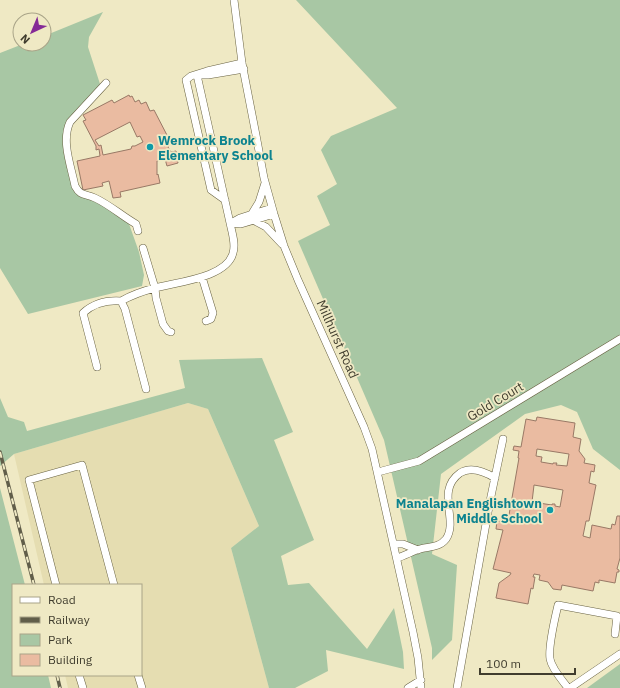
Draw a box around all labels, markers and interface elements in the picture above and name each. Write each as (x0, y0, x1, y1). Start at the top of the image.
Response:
north arrow (12, 12, 52, 52)
text: N (17, 31, 33, 47)
place label: Wemrock Brook Elementary School (158, 132, 273, 164)
marker: Wemrock Brook Elementary School (145, 142, 155, 152)
street label: Millhurst Road (313, 297, 362, 381)
street label: Gold Court (464, 378, 526, 425)
place label: Manalapan Englishtown Middle School (396, 495, 542, 527)
marker: Manalapan Englishtown Middle School (545, 505, 555, 515)
legend (12, 584, 142, 676)
text: Road (48, 592, 76, 607)
text: Railway (48, 612, 90, 627)
text: Park (48, 632, 73, 647)
scale bar (480, 650, 575, 676)
text: Building (48, 652, 93, 667)
text: 100 m (486, 656, 521, 671)

